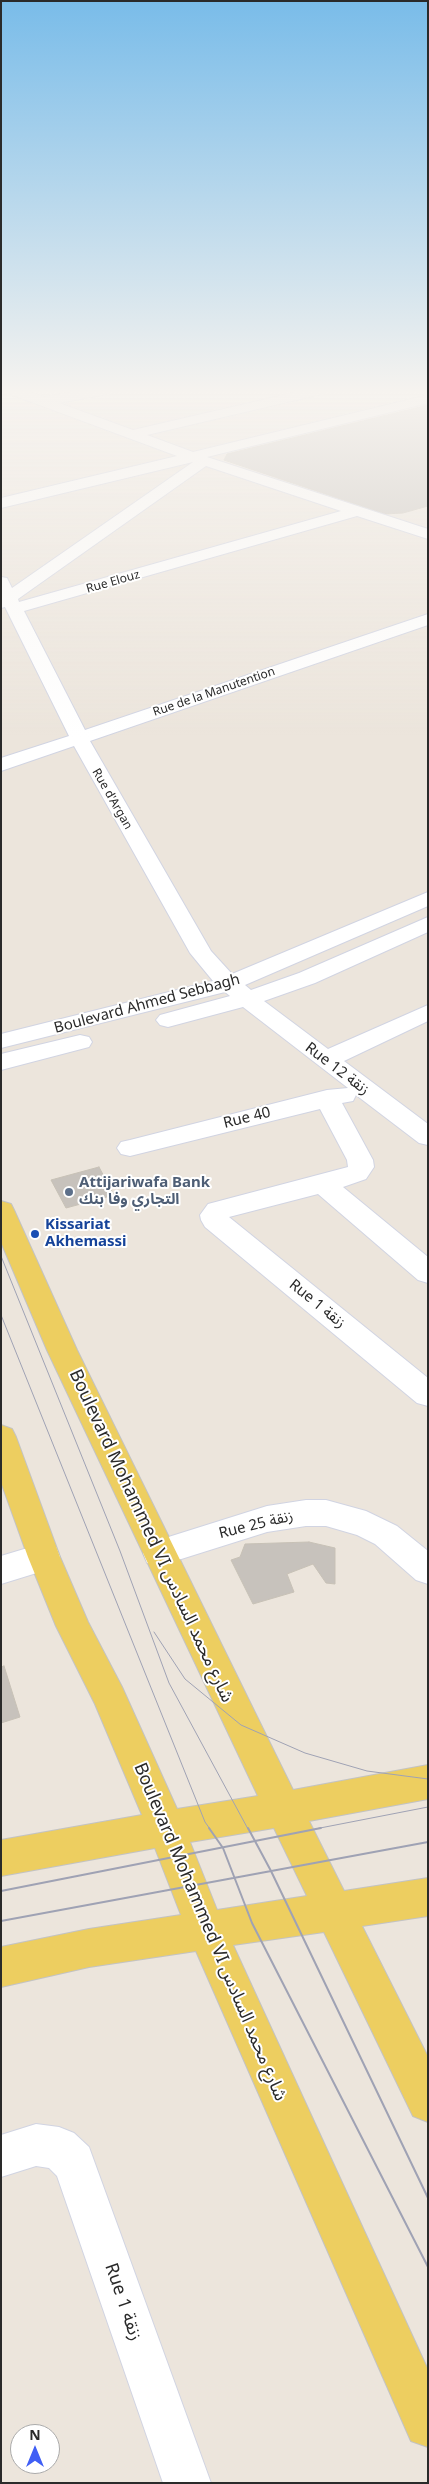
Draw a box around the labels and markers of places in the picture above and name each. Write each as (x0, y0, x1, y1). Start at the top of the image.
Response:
place label: Attijariwafa Bank التجاري وفا بنك (79, 1174, 210, 1209)
marker: Attijariwafa Bank التجاري وفا بنك (63, 1186, 75, 1198)
place label: Kissariat Akhemassi (45, 1216, 127, 1251)
marker: Kissariat Akhemassi (29, 1228, 41, 1240)

